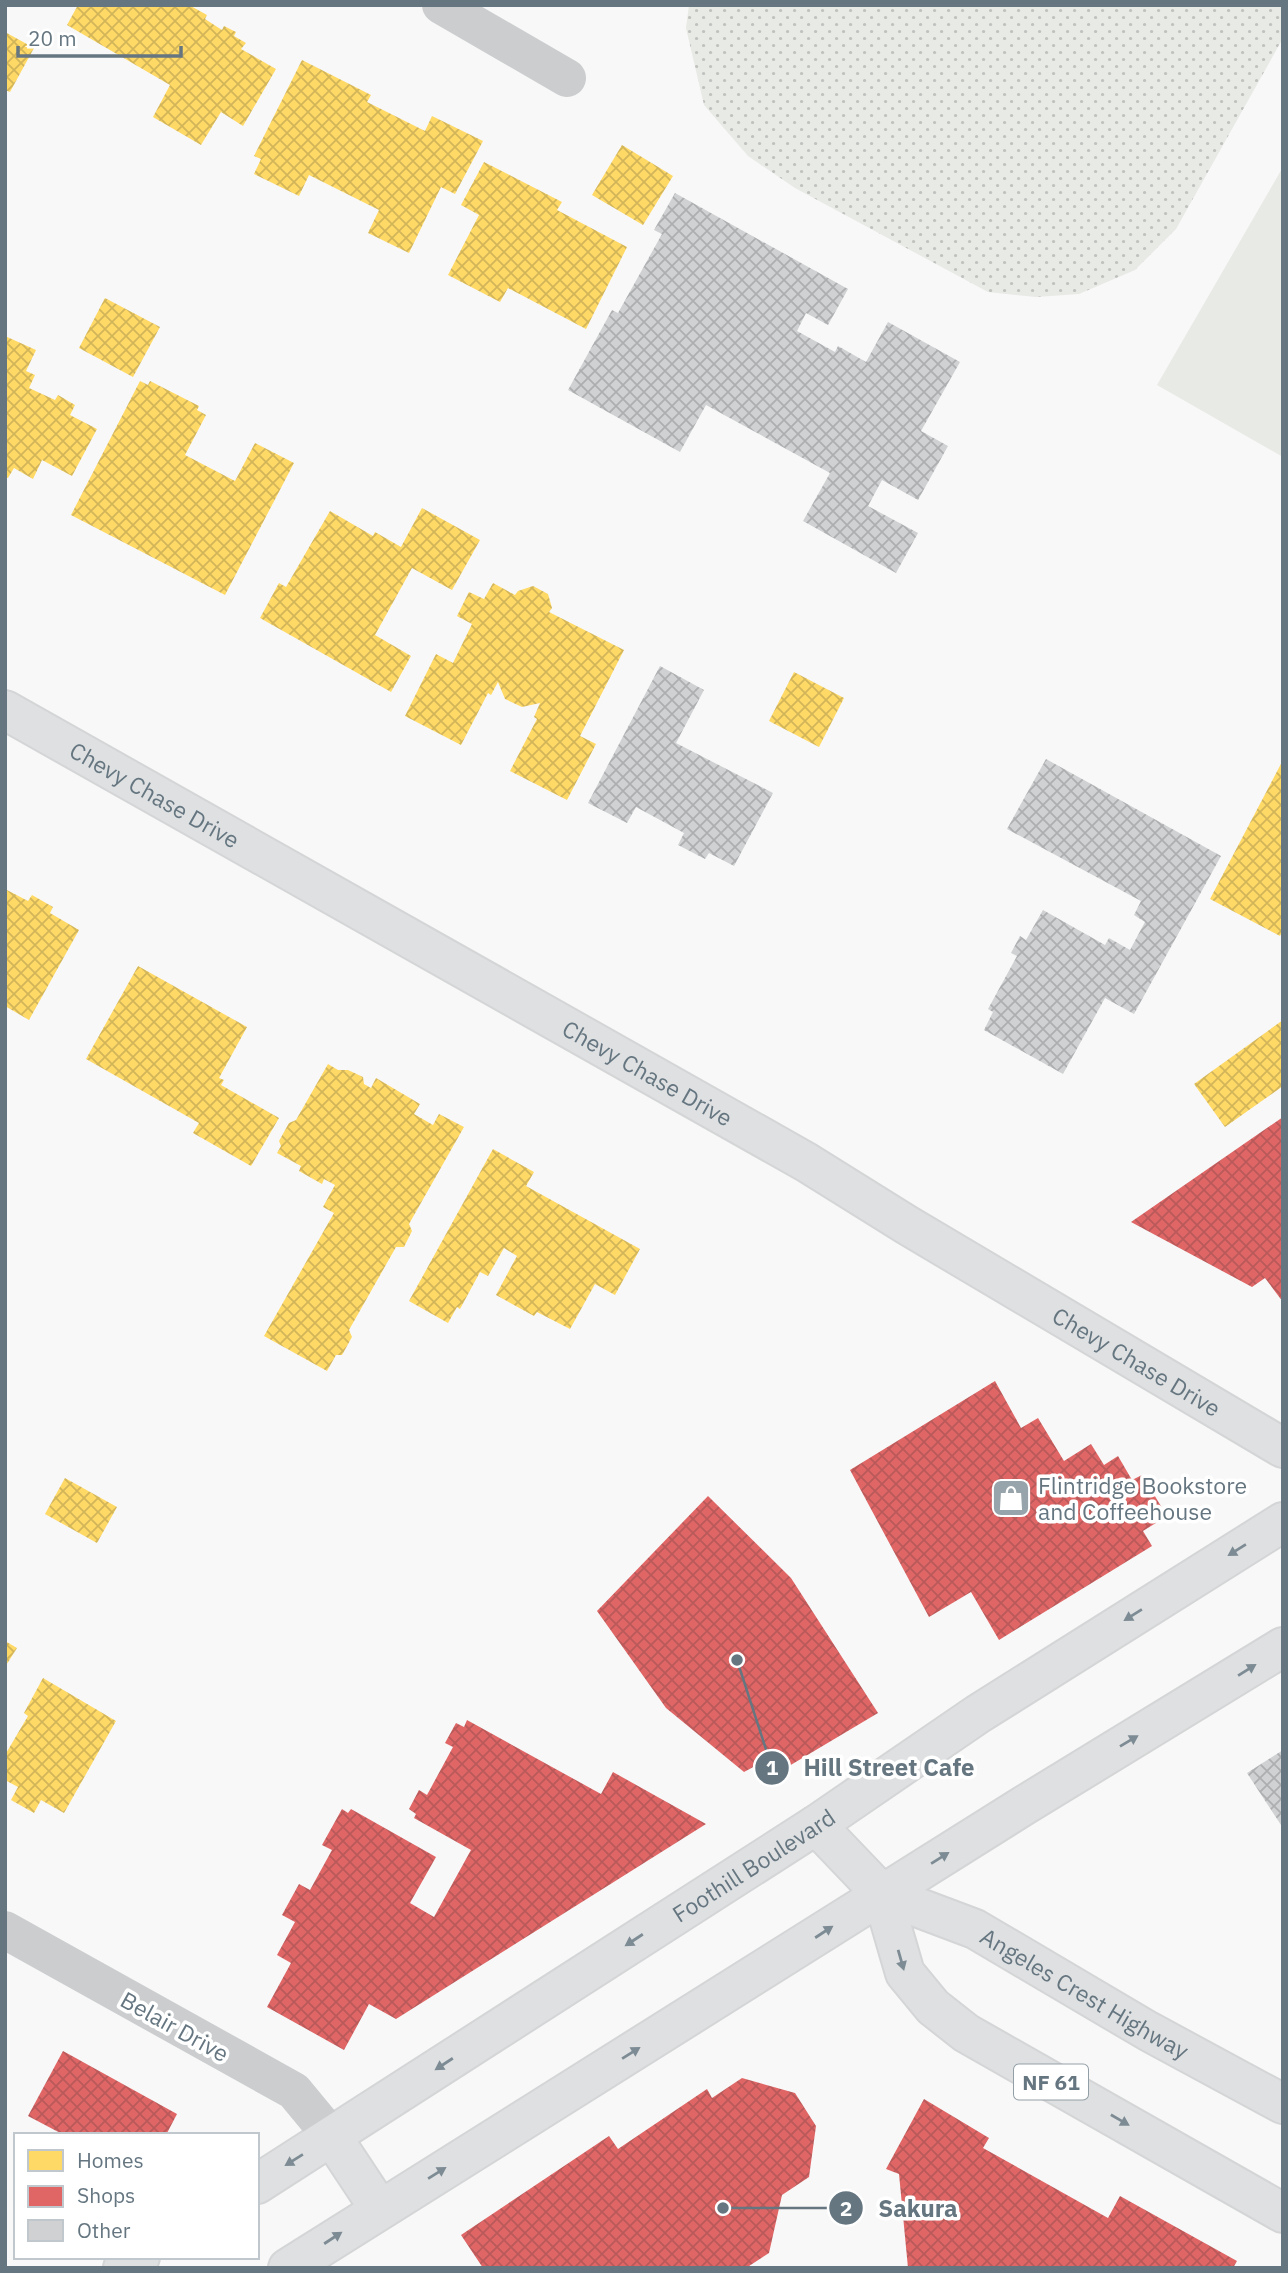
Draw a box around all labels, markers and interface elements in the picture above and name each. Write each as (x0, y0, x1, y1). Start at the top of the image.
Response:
scale bar (18, 14, 180, 58)
text: 20 m (28, 24, 77, 52)
street label: Chevy Chase Drive (64, 735, 245, 854)
street label: Chevy Chase Drive (557, 1013, 738, 1133)
street label: Chevy Chase Drive (1047, 1300, 1226, 1423)
place label: Flintridge Bookstore and Coffeehouse (1038, 1470, 1247, 1526)
shop icon: Flintridge Bookstore and Coffeehouse (990, 1477, 1032, 1519)
one-way arrow (1227, 1544, 1246, 1557)
one-way arrow (1124, 1609, 1143, 1622)
one-way arrow (1237, 1663, 1257, 1676)
one-way arrow (1120, 1735, 1139, 1748)
callout: Hill Street Cafe (755, 1745, 989, 1790)
text: Hill Street Cafe (803, 1751, 975, 1783)
text: 1 (766, 1753, 779, 1781)
street label: Foothill Boulevard (666, 1802, 841, 1928)
one-way arrow (930, 1852, 950, 1865)
street label: Angeles Crest Highway (975, 1921, 1195, 2066)
one-way arrow (814, 1926, 833, 1939)
one-way arrow (625, 1934, 644, 1947)
one-way arrow (897, 1950, 907, 1971)
street label: Belair Drive (116, 1984, 234, 2068)
one-way arrow (621, 2046, 640, 2059)
one-way arrow (434, 2058, 453, 2071)
road number: NF 61 (1014, 2064, 1088, 2100)
one-way arrow (1110, 2114, 1129, 2127)
legend (14, 2133, 259, 2259)
text: Homes (77, 2146, 144, 2174)
one-way arrow (285, 2154, 304, 2167)
one-way arrow (428, 2166, 447, 2179)
text: Shops (77, 2181, 135, 2209)
callout: Sakura (829, 2186, 971, 2231)
text: Sakura (878, 2192, 958, 2224)
text: 2 (840, 2194, 852, 2222)
text: Other (77, 2216, 131, 2244)
one-way arrow (324, 2232, 343, 2245)

